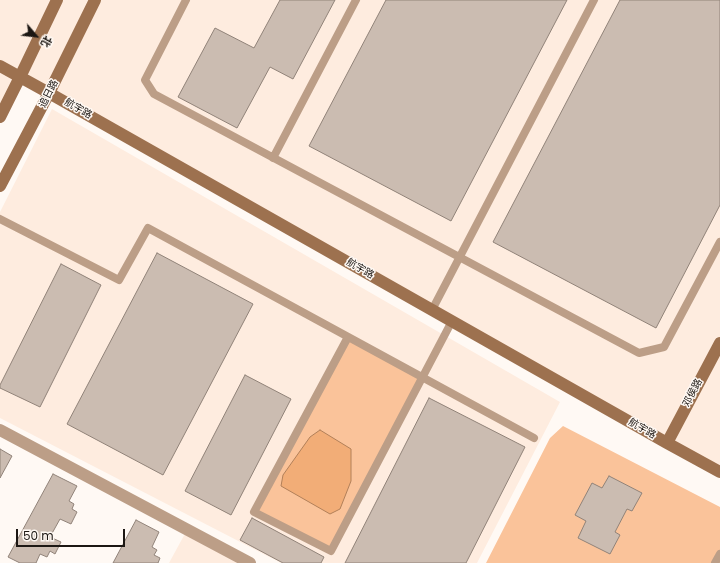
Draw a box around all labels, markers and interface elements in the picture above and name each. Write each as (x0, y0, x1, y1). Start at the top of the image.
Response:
north arrow (16, 16, 56, 56)
text: 北 (37, 33, 56, 50)
street label: 追日路 (37, 78, 61, 110)
street label: 航宇路 (62, 96, 94, 122)
street label: 航宇路 (344, 256, 376, 282)
street label: 邓侯路 (681, 377, 705, 409)
street label: 航宇路 (626, 416, 658, 442)
scale bar (18, 521, 127, 547)
text: 50 m (23, 527, 54, 544)

